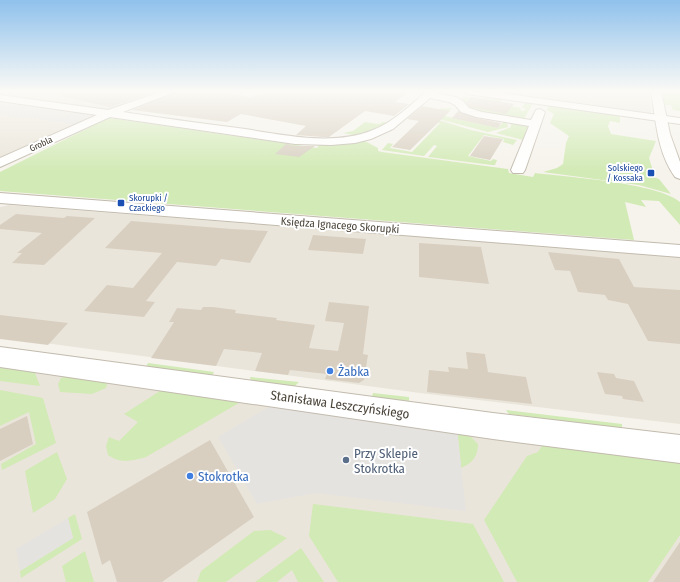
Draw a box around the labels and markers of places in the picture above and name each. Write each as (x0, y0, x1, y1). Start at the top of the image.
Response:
place label: Solskiego / Kossaka (607, 163, 644, 183)
marker: Solskiego / Kossaka (646, 168, 656, 178)
place label: Skorupki / Czackiego (129, 193, 168, 213)
marker: Skorupki / Czackiego (116, 198, 126, 208)
place label: Żabka (338, 364, 369, 379)
marker: Żabka (325, 366, 335, 376)
place label: Przy Sklepie Stokrotka (354, 446, 418, 476)
marker: Przy Sklepie Stokrotka (341, 455, 351, 465)
place label: Stokrotka (198, 469, 249, 484)
marker: Stokrotka (185, 471, 195, 481)

